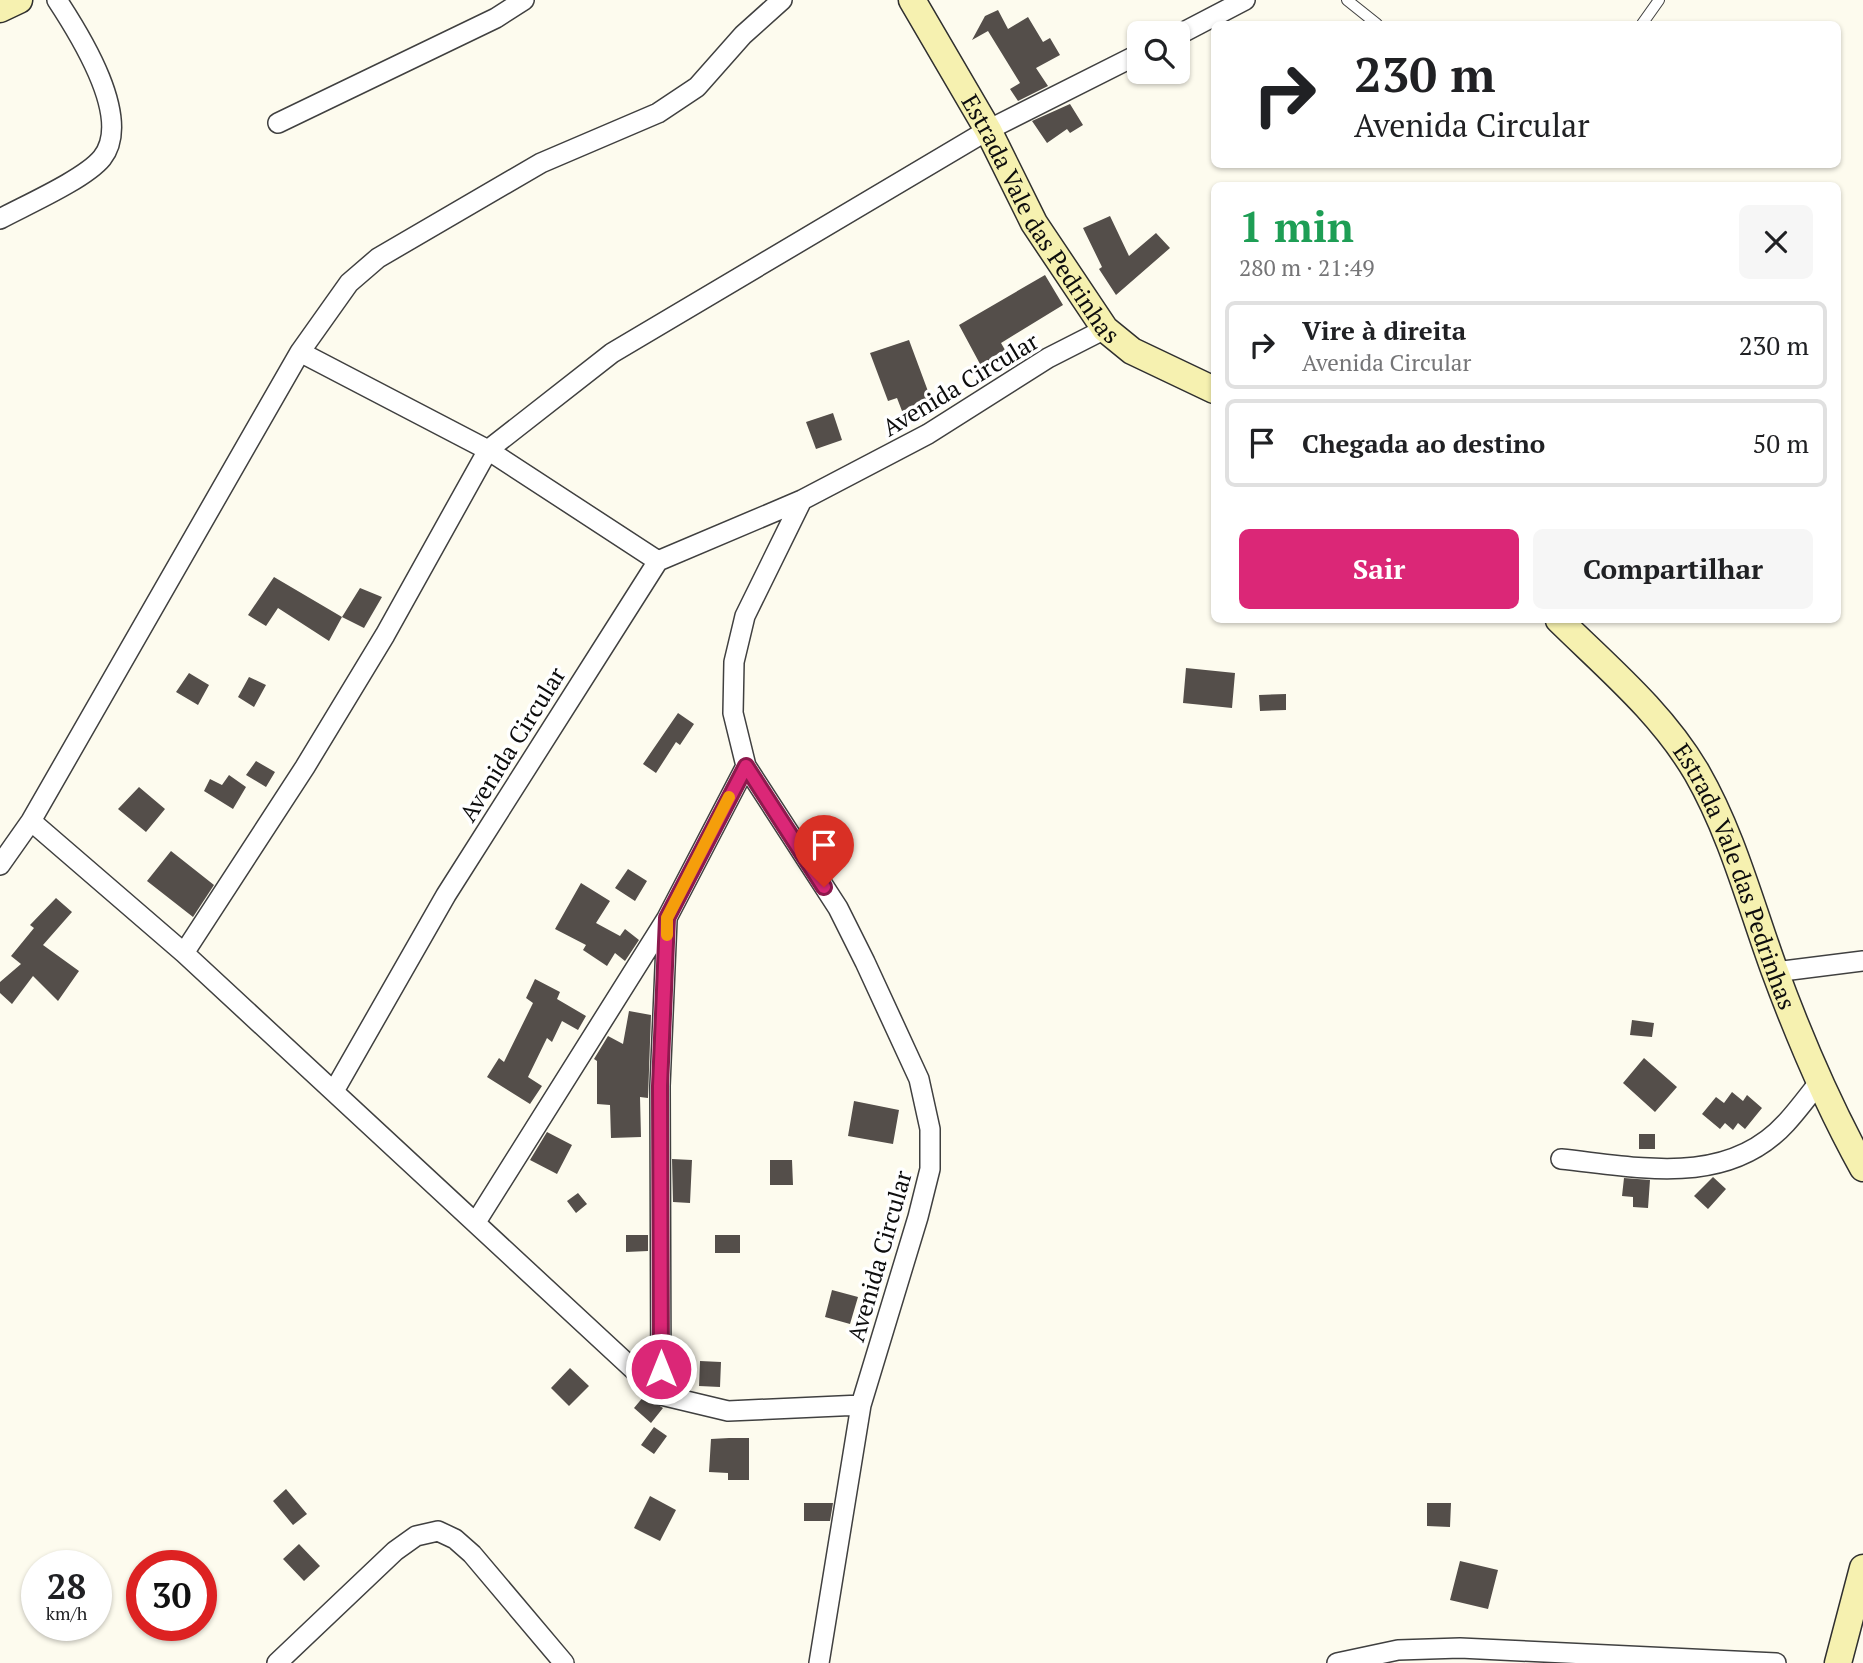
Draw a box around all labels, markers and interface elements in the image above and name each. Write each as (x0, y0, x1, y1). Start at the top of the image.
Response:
map controls (1127, 21, 1190, 84)
button: search (1127, 21, 1190, 84)
text: 230 m (1354, 41, 1496, 106)
icon: right (1239, 49, 1330, 140)
street label: Estrada Vale das Pedrinhas (954, 88, 1126, 351)
text: Avenida Circular (1354, 104, 1590, 146)
text: 1 min (1239, 198, 1354, 254)
button: close (1739, 205, 1813, 279)
text: 280 m · 21:49 (1239, 252, 1374, 283)
text: Vire à direita (1302, 313, 1466, 347)
street label: Avenida Circular (876, 324, 1045, 443)
icon: right (1243, 326, 1281, 364)
text: 230 m (1739, 328, 1809, 362)
text: Avenida Circular (1302, 347, 1471, 378)
icon: arrive (1243, 424, 1281, 462)
text: Chegada ao destino (1302, 426, 1545, 460)
text: 50 m (1753, 426, 1809, 460)
button: Sair (1239, 529, 1519, 609)
button: Compartilhar (1533, 529, 1813, 609)
street label: Avenida Circular (452, 660, 573, 827)
street label: Estrada Vale das Pedrinhas (1666, 737, 1804, 1014)
pin (794, 815, 854, 887)
icon: arrive (805, 826, 843, 864)
street label: Avenida Circular (839, 1166, 919, 1345)
position arrow (624, 1332, 698, 1406)
speed limit sign: 30 (126, 1550, 217, 1641)
text: 28 (47, 1563, 86, 1609)
text: km/h (46, 1601, 87, 1625)

